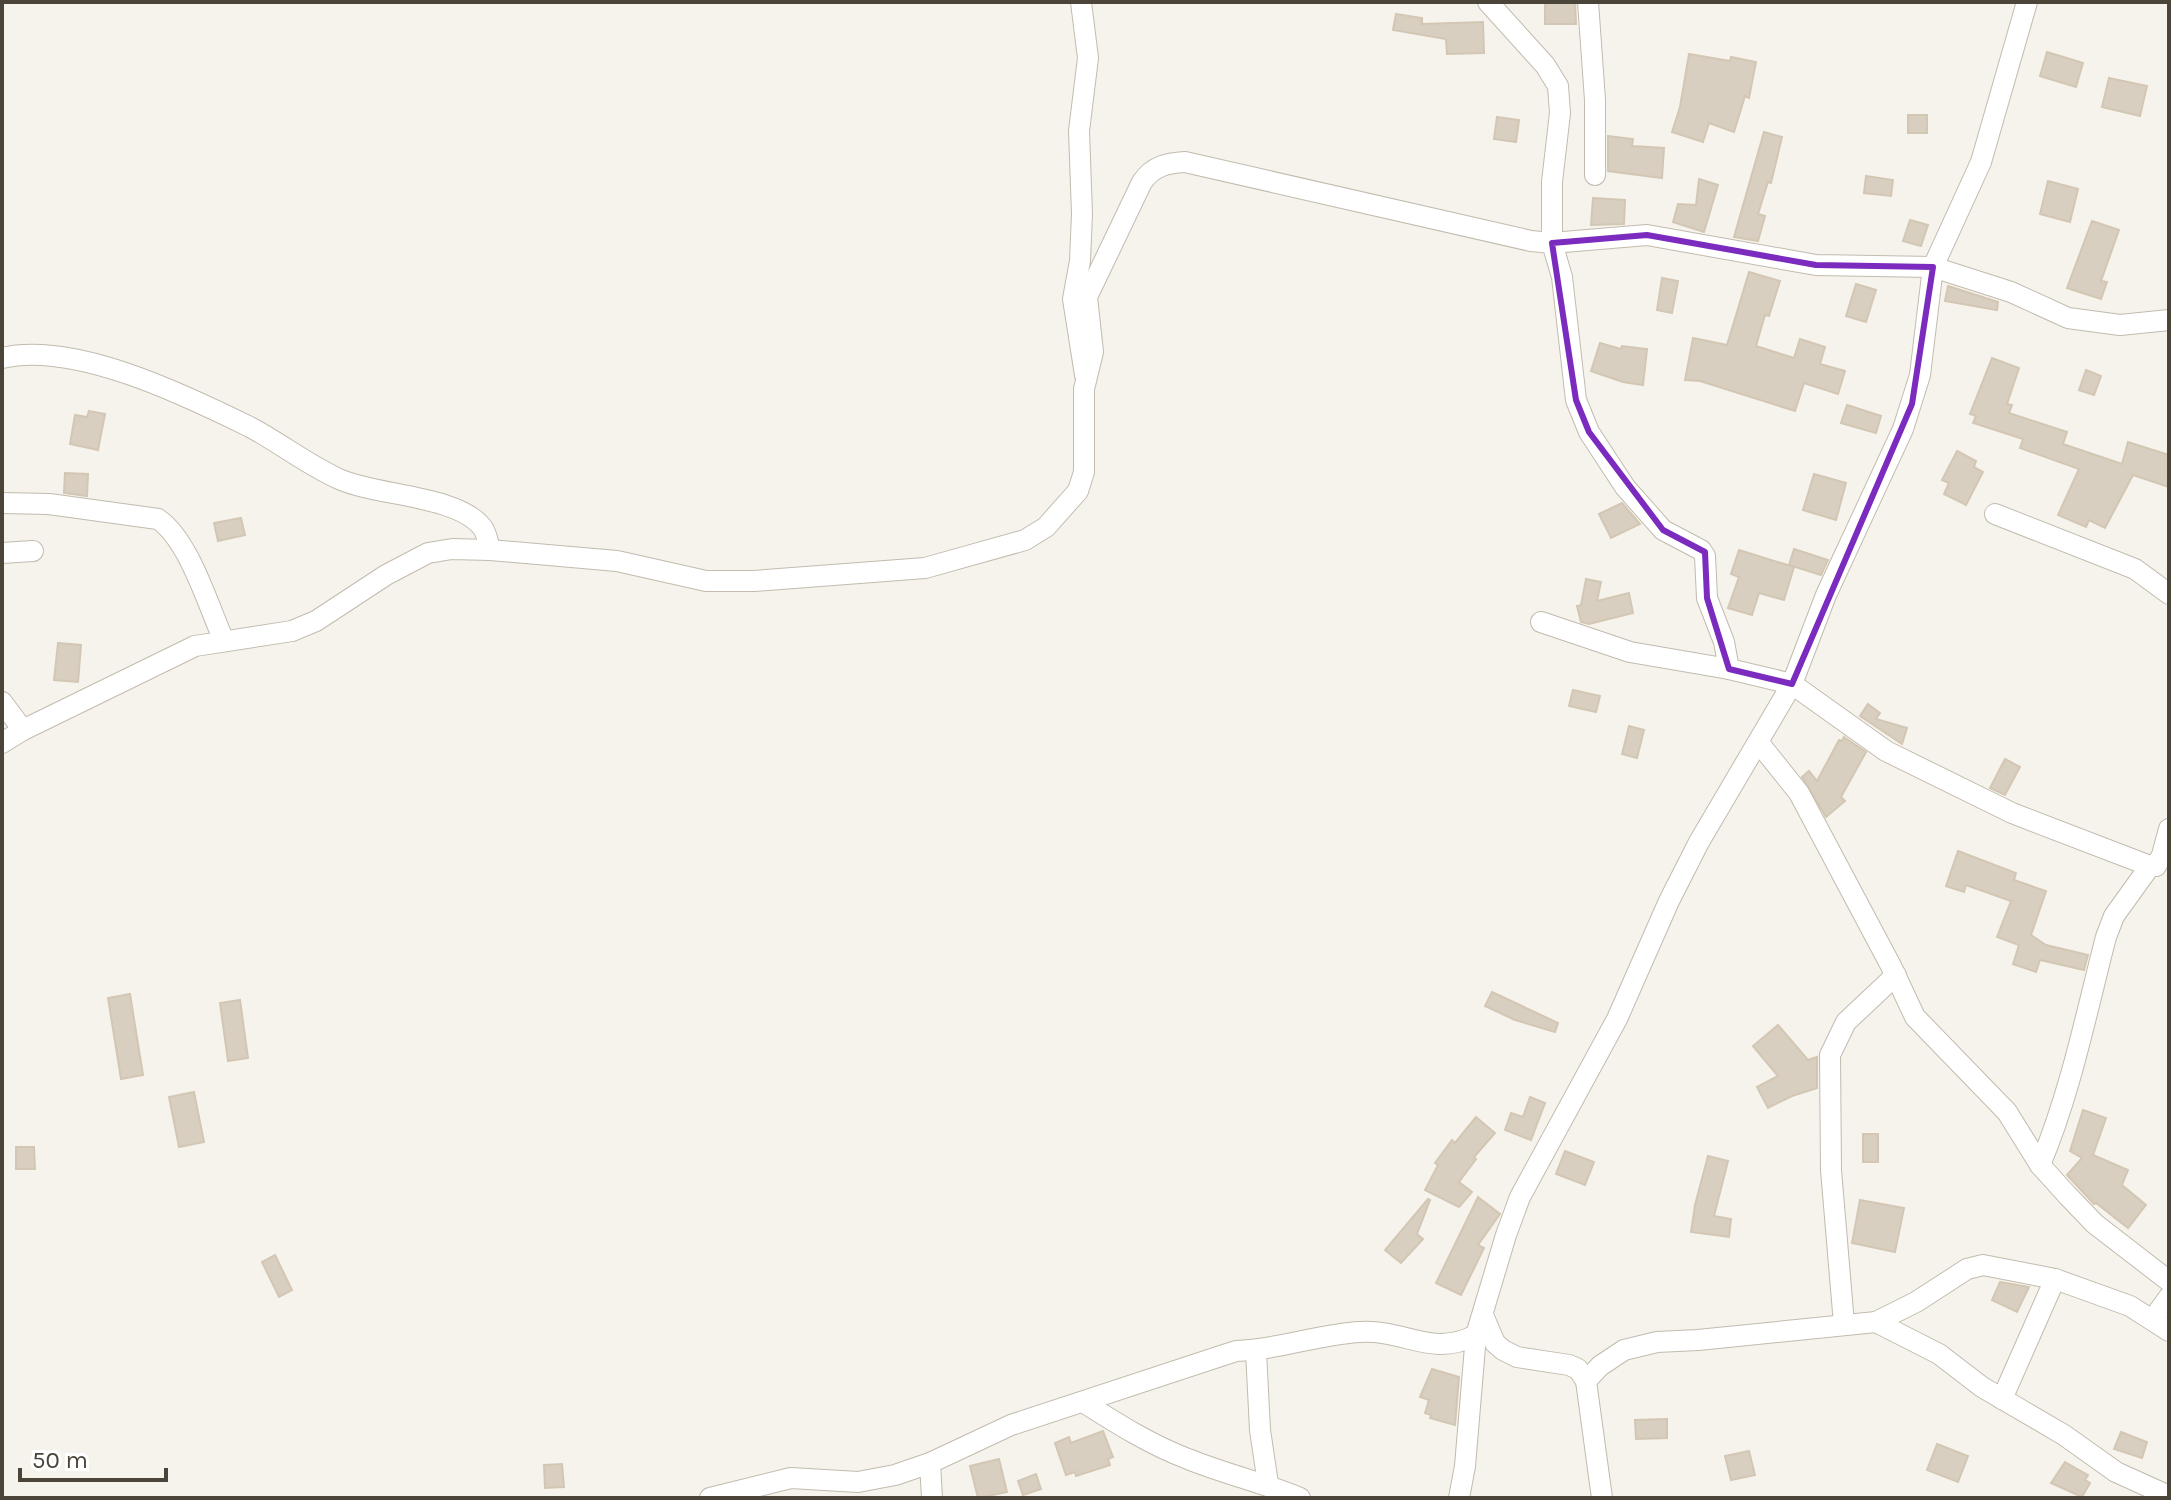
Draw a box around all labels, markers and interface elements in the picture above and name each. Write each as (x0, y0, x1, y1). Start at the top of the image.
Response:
scale bar (20, 1432, 166, 1482)
text: 50 m (32, 1446, 88, 1474)

